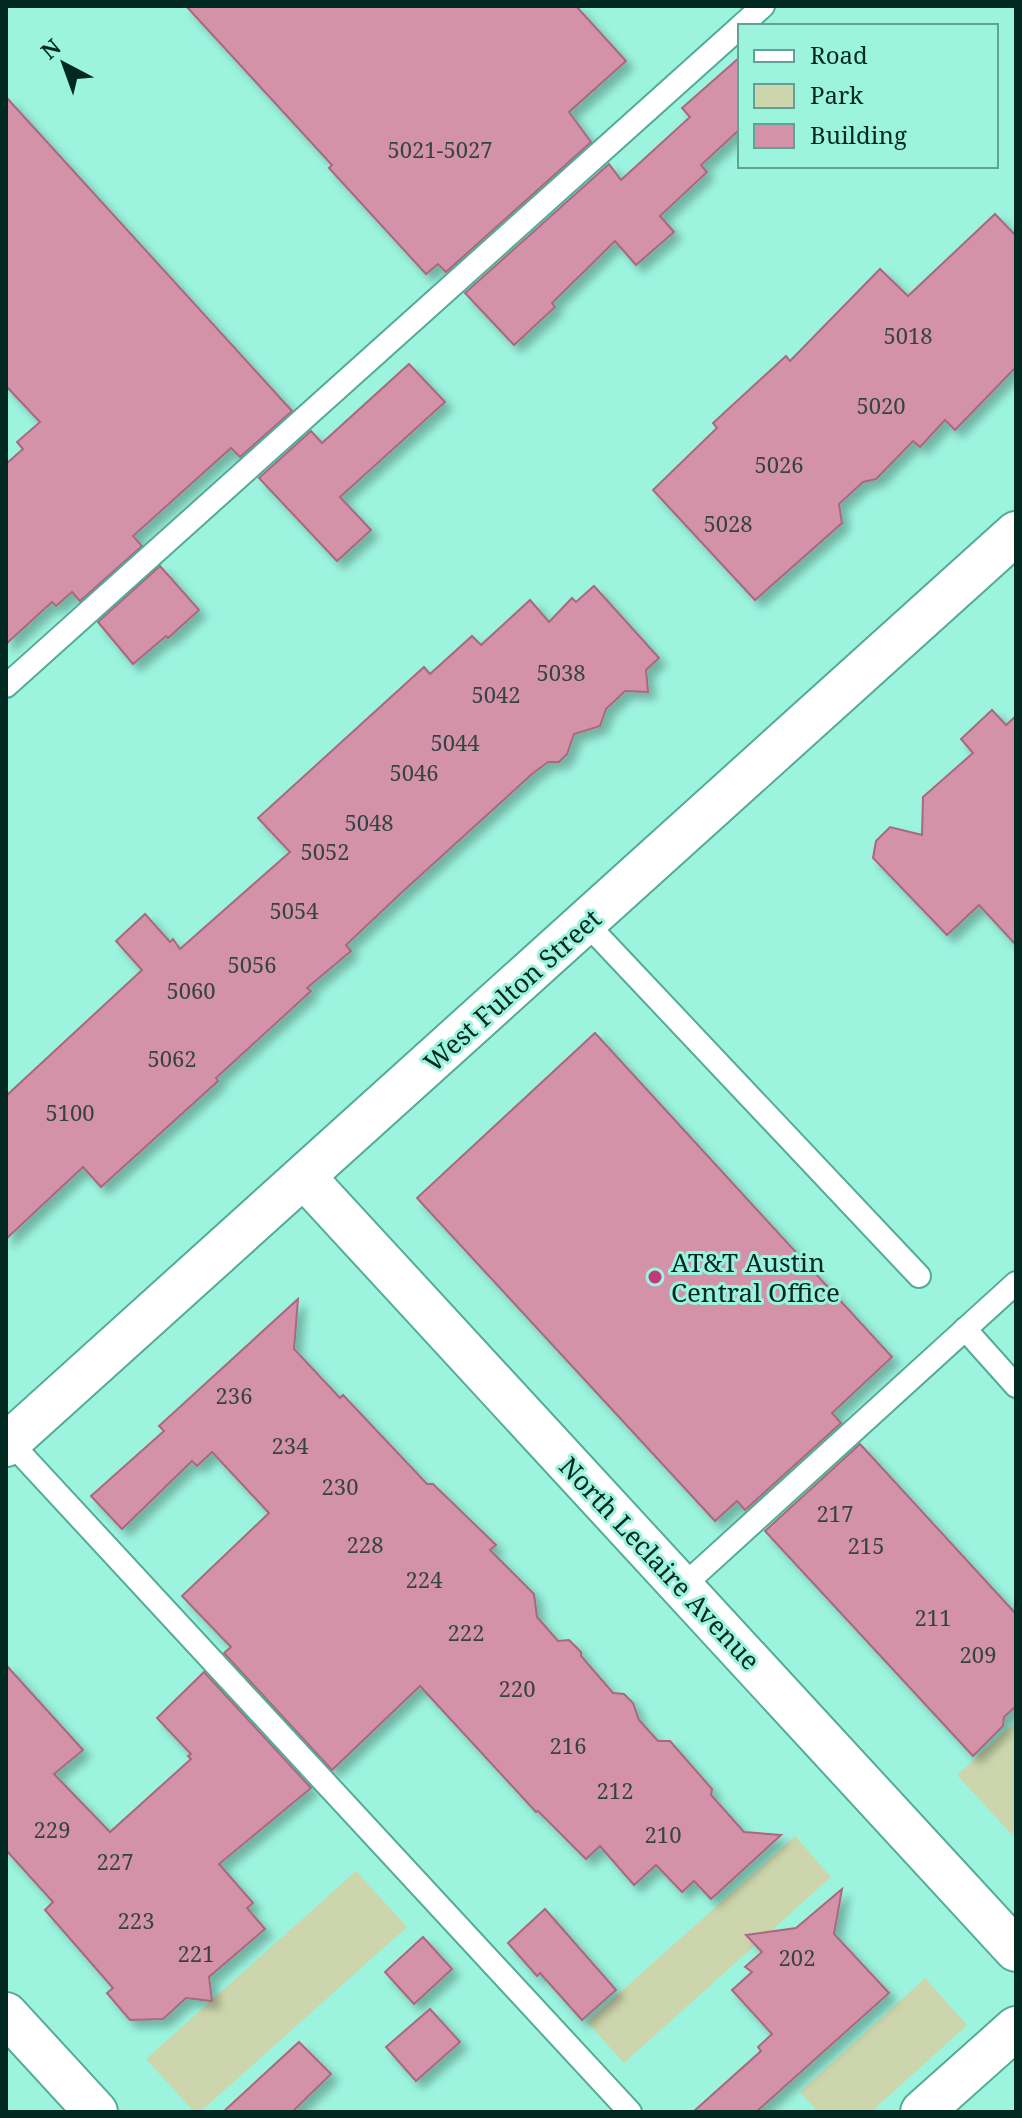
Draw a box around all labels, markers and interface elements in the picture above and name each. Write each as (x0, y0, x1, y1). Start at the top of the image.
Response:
north arrow (24, 24, 104, 104)
legend (738, 24, 998, 168)
text: N (34, 31, 67, 65)
text: Road (810, 38, 868, 71)
text: Park (810, 78, 864, 111)
text: Building (810, 118, 907, 151)
house number: 5021-5027 (387, 134, 493, 164)
house number: 5018 (883, 320, 933, 350)
house number: 5020 (856, 390, 906, 420)
house number: 5026 (754, 449, 804, 479)
house number: 5028 (703, 508, 753, 538)
house number: 5038 (536, 657, 586, 687)
house number: 5042 (471, 679, 521, 709)
house number: 5044 (430, 727, 480, 757)
house number: 5046 (389, 757, 439, 787)
house number: 5048 (344, 807, 394, 837)
house number: 5052 (300, 836, 350, 866)
house number: 5054 (269, 895, 319, 925)
street label: West Fulton Street (415, 901, 609, 1079)
house number: 5056 (227, 949, 277, 979)
house number: 5060 (166, 975, 216, 1005)
house number: 5062 (147, 1043, 197, 1073)
house number: 5100 (45, 1097, 95, 1127)
place label: AT&T Austin Central Office (671, 1244, 840, 1310)
marker: AT&T Austin Central Office (646, 1268, 664, 1286)
house number: 236 (216, 1380, 252, 1410)
house number: 234 (272, 1430, 308, 1460)
street label: North Leclaire Avenue (552, 1449, 768, 1677)
house number: 230 (322, 1471, 358, 1501)
house number: 217 (817, 1498, 853, 1528)
house number: 228 (347, 1529, 383, 1559)
house number: 215 (848, 1530, 884, 1560)
house number: 224 (406, 1564, 442, 1594)
house number: 211 (915, 1602, 951, 1632)
house number: 222 (448, 1617, 484, 1647)
house number: 209 (960, 1639, 996, 1669)
house number: 220 (499, 1673, 535, 1703)
house number: 216 (550, 1730, 586, 1760)
house number: 212 (597, 1775, 633, 1805)
house number: 229 (34, 1814, 70, 1844)
house number: 210 (645, 1819, 681, 1849)
house number: 227 (97, 1846, 133, 1876)
house number: 223 (118, 1905, 154, 1935)
house number: 221 (178, 1938, 214, 1968)
house number: 202 (779, 1942, 815, 1972)

